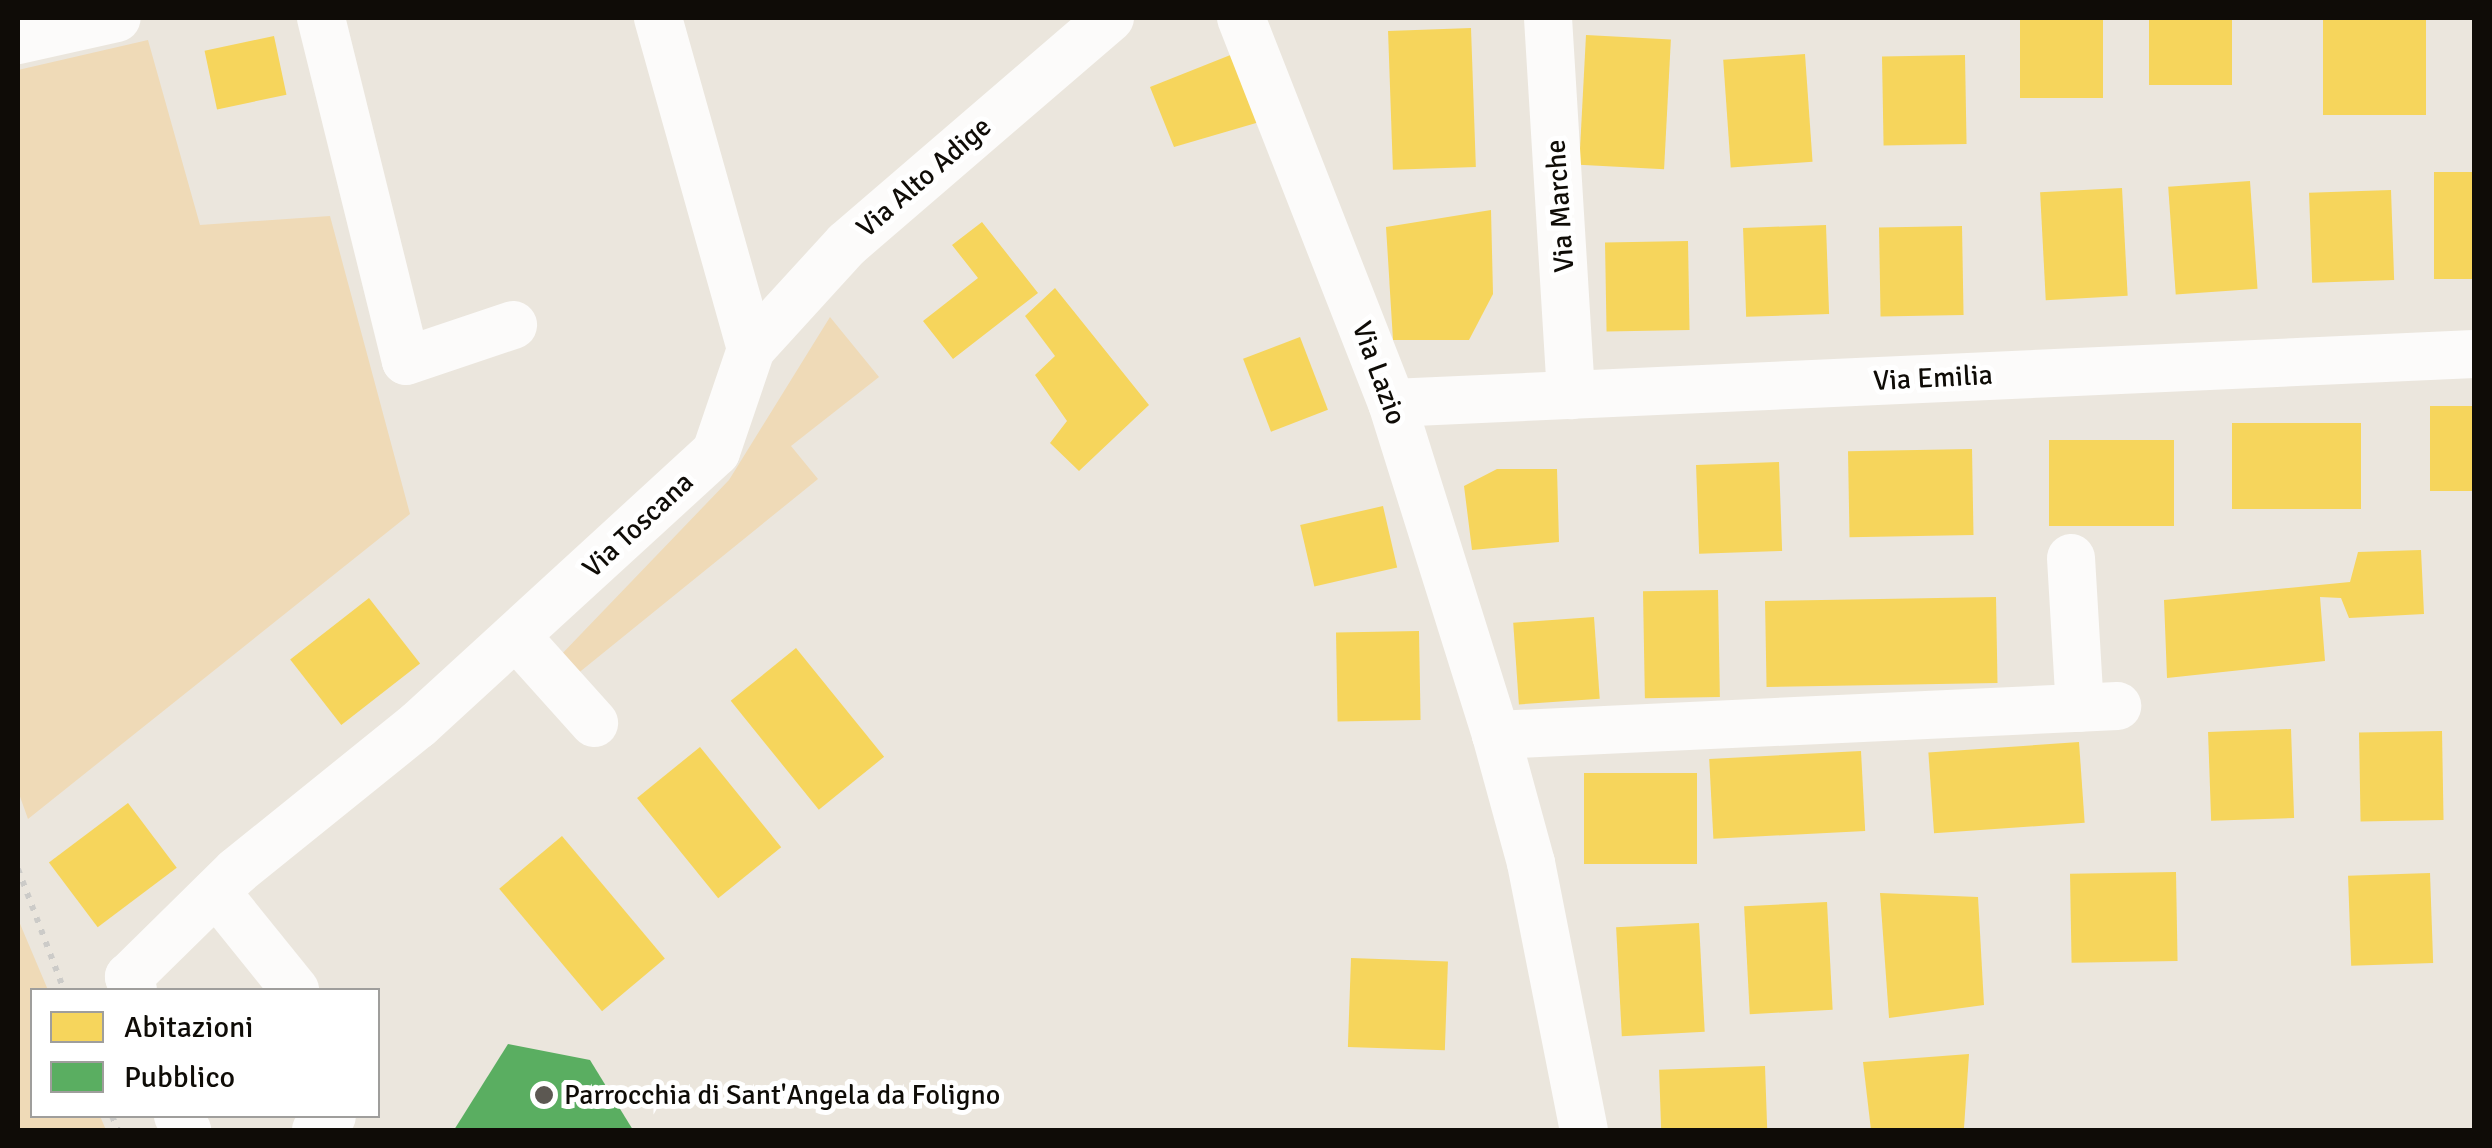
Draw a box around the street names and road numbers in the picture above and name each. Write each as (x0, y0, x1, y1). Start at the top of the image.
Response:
street label: Via Alto Adige (850, 110, 998, 244)
street label: Via Marche (1539, 138, 1581, 274)
street label: Via Lazio (1345, 317, 1413, 429)
street label: Via Emilia (1872, 358, 1994, 398)
street label: Via Toscana (576, 465, 700, 585)

